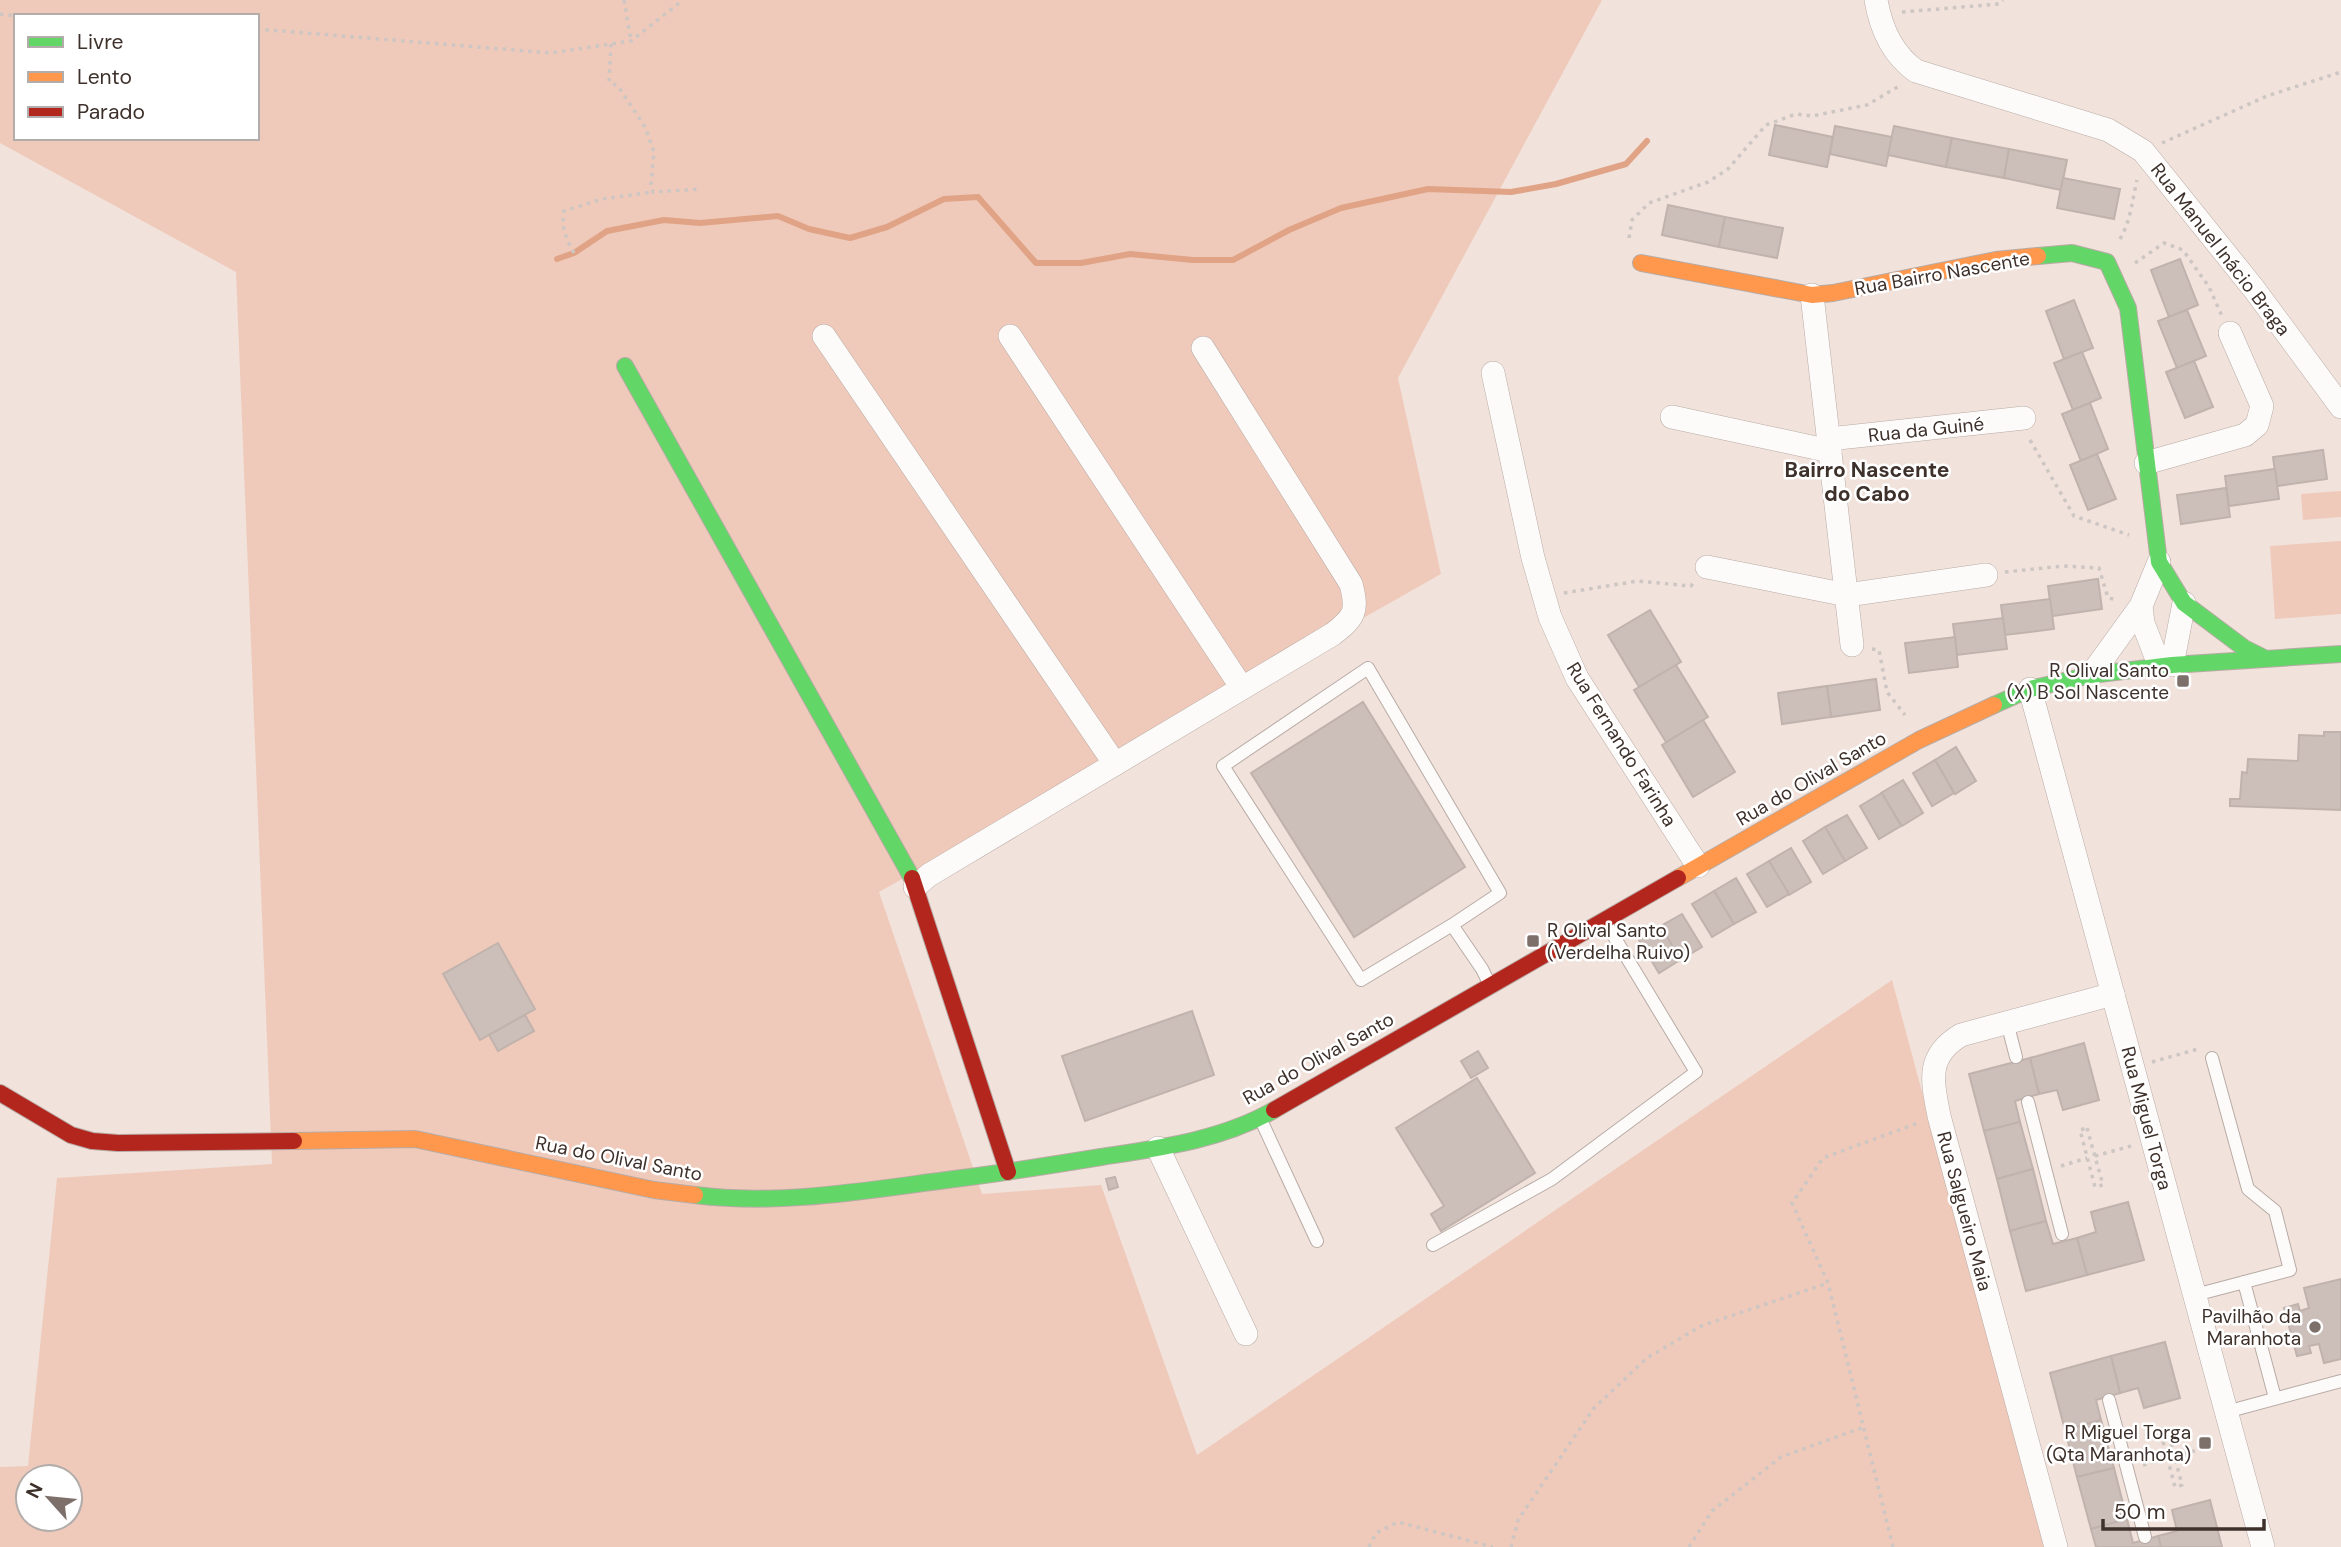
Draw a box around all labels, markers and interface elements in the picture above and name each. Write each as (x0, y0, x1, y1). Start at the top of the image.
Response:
legend (14, 14, 259, 140)
text: Livre (77, 28, 124, 56)
text: Lento (77, 63, 132, 91)
text: Parado (77, 98, 145, 126)
street label: Rua Manuel Inácio Braga (2145, 158, 2296, 341)
street label: Rua Bairro Nascente (1853, 246, 2032, 301)
street label: Rua da Guiné (1867, 411, 1985, 448)
district label: Bairro Nascente do Cabo (1785, 456, 1949, 508)
street label: Rua Fernando Farinha (1561, 657, 1682, 831)
place label: R Olival Santo (X) B Sol Nascente (2007, 658, 2169, 705)
marker: R Olival Santo (X) B Sol Nascente (2175, 673, 2191, 689)
street label: Rua do Olival Santo (1732, 725, 1891, 832)
place label: R Olival Santo (Verdelha Ruivo) (1547, 918, 1690, 965)
marker: R Olival Santo (Verdelha Ruivo) (1525, 933, 1541, 949)
street label: Rua do Olival Santo (1238, 1006, 1398, 1110)
street label: Rua Miguel Torga (2115, 1044, 2178, 1193)
street label: Rua Salgueiro Maia (1931, 1129, 1998, 1294)
street label: Rua do Olival Santo (533, 1130, 704, 1187)
place label: Pavilhão da Maranhota (2202, 1304, 2301, 1351)
marker: Pavilhão da Maranhota (2307, 1319, 2323, 1335)
place label: R Miguel Torga (Qta Maranhota) (2046, 1420, 2191, 1467)
marker: R Miguel Torga (Qta Maranhota) (2197, 1435, 2213, 1451)
north arrow (14, 1463, 84, 1533)
text: N (20, 1479, 49, 1502)
scale bar (2103, 1488, 2264, 1532)
text: 50 m (2114, 1498, 2165, 1526)

